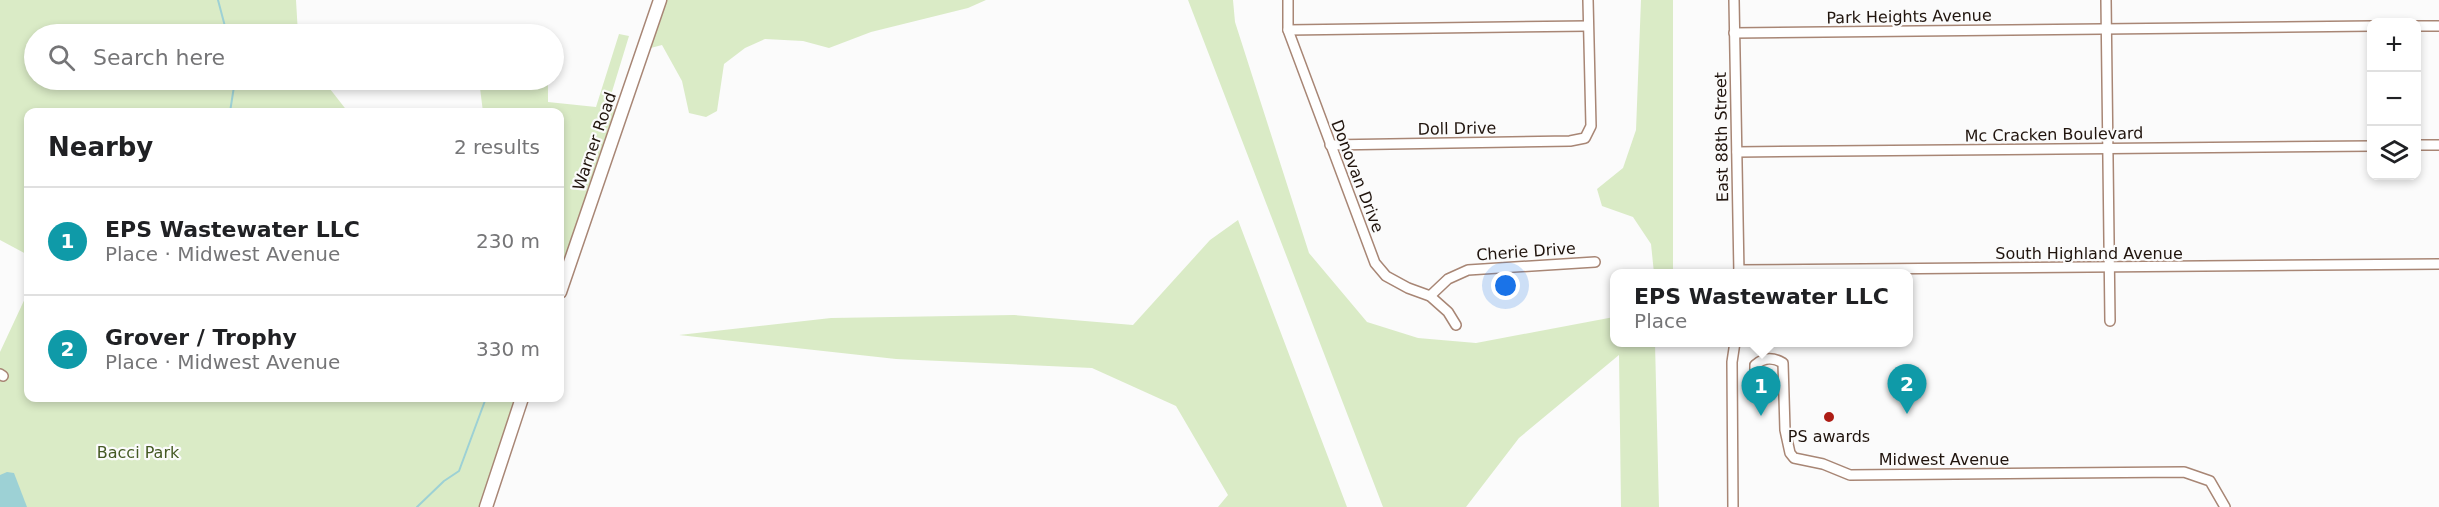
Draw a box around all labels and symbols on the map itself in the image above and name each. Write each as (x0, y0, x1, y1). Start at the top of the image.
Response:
street label: Park Heights Avenue (1826, 6, 1992, 27)
street label: East 88th Street (1711, 72, 1732, 202)
street label: Warner Road (569, 90, 620, 193)
street label: Donovan Drive (1327, 117, 1388, 235)
street label: Doll Drive (1417, 118, 1497, 139)
street label: Mc Cracken Boulevard (1964, 123, 2144, 146)
street label: Cherie Drive (1476, 239, 1576, 264)
street label: South Highland Avenue (1995, 244, 2183, 263)
your location (1491, 271, 1520, 300)
pin: 2 (1888, 364, 1926, 414)
pin: 1 (1742, 366, 1780, 416)
marker: PS awards (1822, 410, 1836, 424)
place label: PS awards (1788, 427, 1870, 446)
park label: Bacci Park (97, 443, 180, 462)
street label: Midwest Avenue (1879, 450, 2009, 469)

